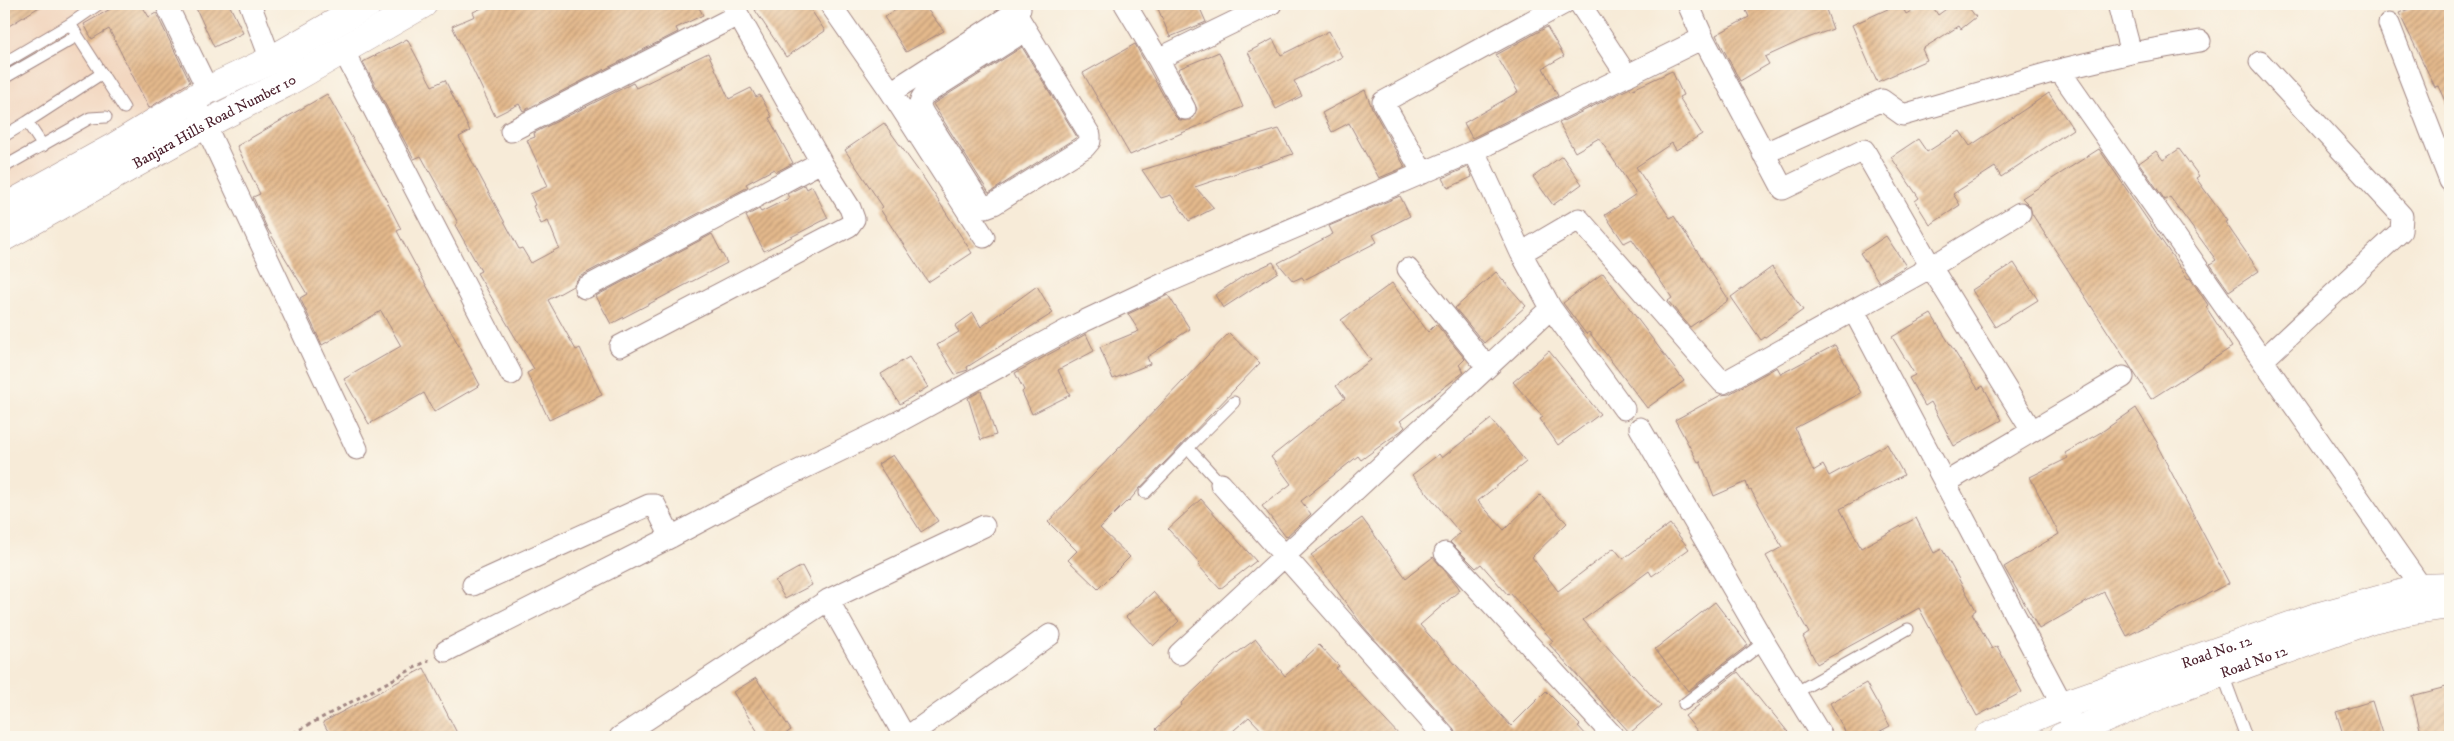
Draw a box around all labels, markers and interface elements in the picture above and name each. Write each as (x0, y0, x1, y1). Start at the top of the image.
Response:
street label: Banjara Hills Road Number 10 (129, 70, 299, 173)
street label: Road No. 12 (2179, 630, 2255, 673)
street label: Road No 12 (2218, 641, 2290, 682)

